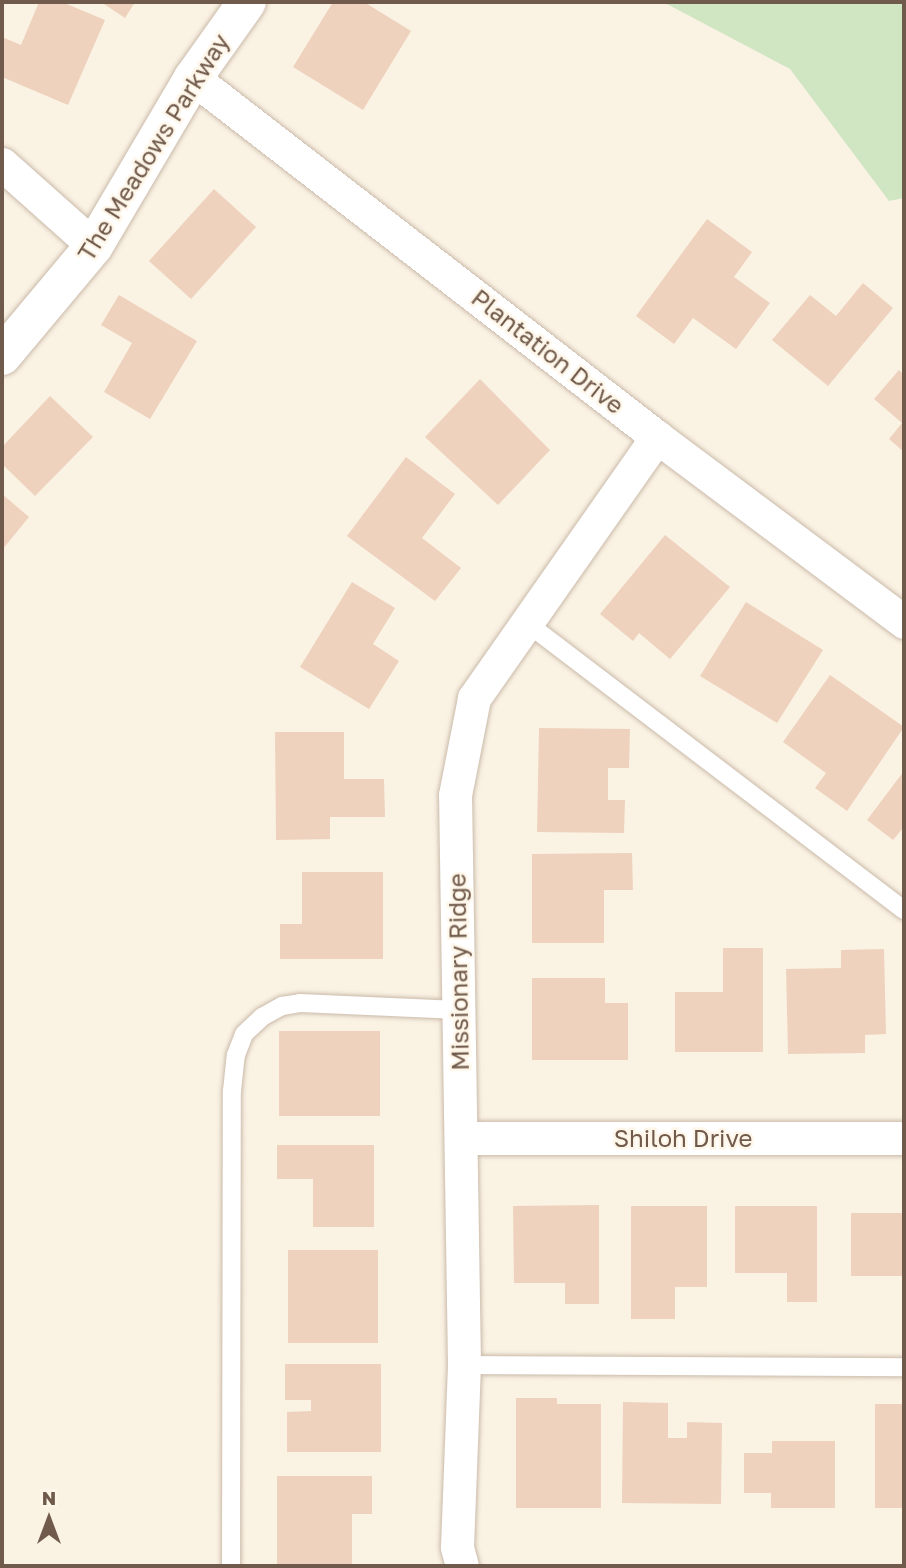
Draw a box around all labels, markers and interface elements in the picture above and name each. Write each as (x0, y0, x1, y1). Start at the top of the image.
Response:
street label: The Meadows Parkway (71, 28, 235, 266)
street label: Plantation Drive (466, 283, 630, 419)
street label: Missionary Ridge (442, 873, 474, 1071)
street label: Shiloh Drive (614, 1124, 752, 1152)
north arrow (14, 1484, 84, 1554)
text: N (42, 1486, 56, 1509)

